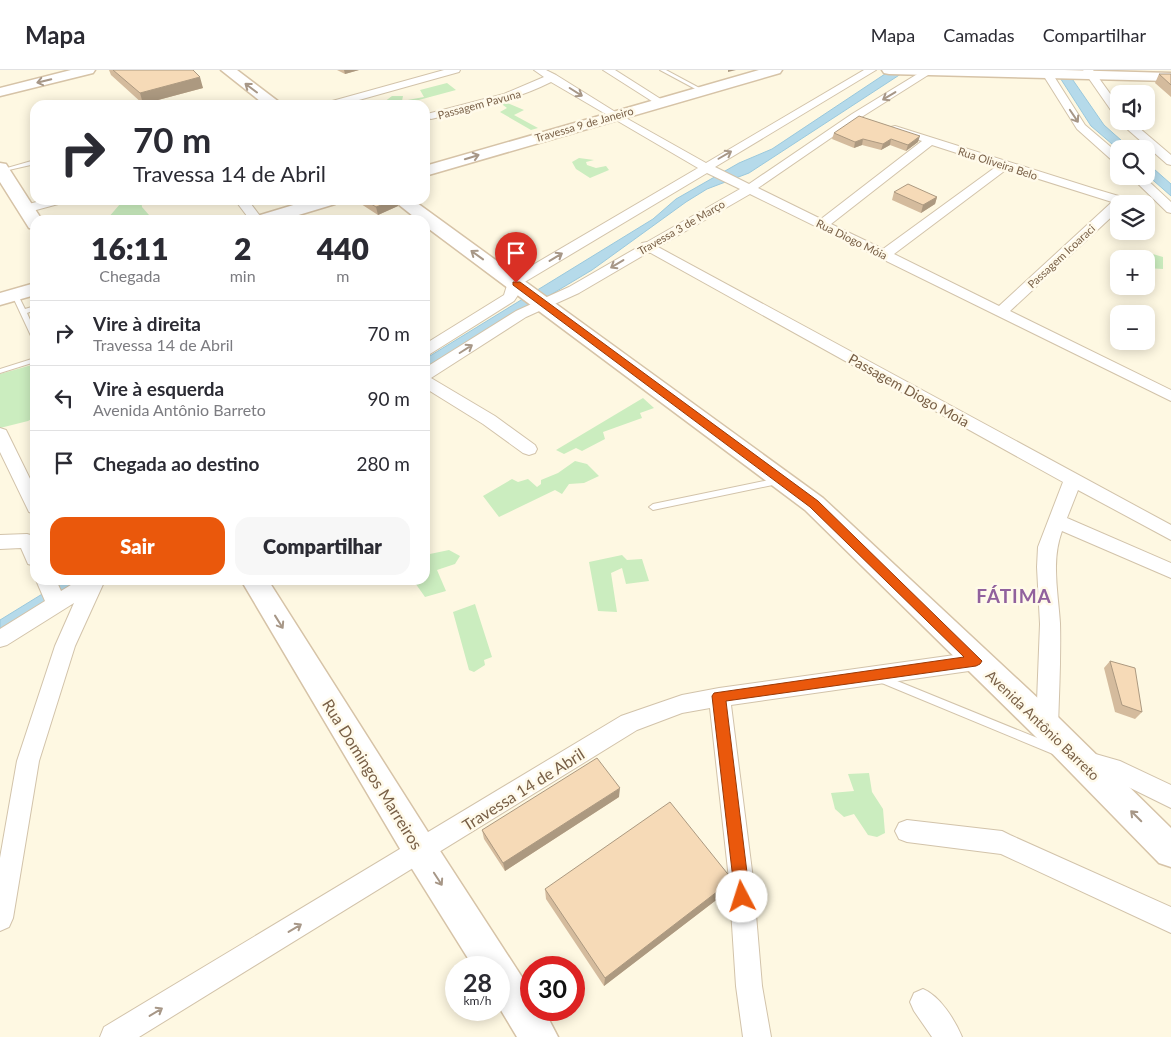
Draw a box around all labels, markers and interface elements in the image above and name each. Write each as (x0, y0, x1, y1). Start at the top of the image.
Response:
text: Mapa (25, 20, 85, 49)
text: Mapa (871, 24, 915, 46)
text: Camadas (943, 24, 1015, 46)
text: Compartilhar (1043, 24, 1146, 46)
one-way arrow (37, 77, 53, 86)
one-way arrow (245, 82, 258, 93)
map controls (1110, 85, 1155, 350)
button: sound (1110, 85, 1155, 130)
street label: Passagem Pavuna (436, 87, 522, 121)
one-way arrow (569, 88, 583, 98)
one-way arrow (883, 91, 897, 101)
street label: Travessa 9 de Janeiro (533, 104, 635, 144)
one-way arrow (1069, 109, 1079, 123)
text: 70 m (133, 118, 211, 160)
icon: right (50, 120, 115, 185)
button: search (1110, 140, 1155, 185)
street label: Rua Oliveira Belo (957, 144, 1039, 182)
one-way arrow (718, 150, 732, 160)
one-way arrow (463, 152, 479, 162)
text: Travessa 14 de Abril (133, 160, 326, 187)
button: layers (1110, 195, 1155, 240)
street label: Travessa 3 de Março (635, 197, 727, 257)
street label: Rua Diogo Móia (814, 216, 890, 262)
street label: Passagem Icoaraci (1025, 221, 1098, 291)
text: 16:11 (91, 230, 169, 266)
text: 2 (234, 230, 251, 266)
text: 440 (317, 230, 369, 266)
pin (495, 232, 537, 283)
icon: arrive (502, 239, 530, 267)
one-way arrow (471, 249, 484, 260)
button: + (1110, 250, 1155, 295)
one-way arrow (548, 251, 562, 261)
one-way arrow (611, 259, 625, 269)
text: Chegada (99, 266, 160, 285)
text: min (230, 266, 256, 285)
text: m (336, 266, 349, 285)
button: − (1110, 305, 1155, 350)
text: Vire à direita (93, 312, 201, 335)
icon: right (50, 319, 78, 347)
text: 70 m (367, 322, 410, 345)
text: Travessa 14 de Abril (93, 335, 233, 354)
one-way arrow (459, 343, 473, 353)
street label: Passagem Diogo Moia (846, 350, 972, 430)
text: Vire à esquerda (93, 377, 224, 400)
icon: left (50, 384, 78, 412)
text: 90 m (367, 387, 410, 410)
text: Avenida Antônio Barreto (93, 400, 266, 419)
icon: arrive (50, 449, 78, 477)
text: Chegada ao destino (93, 452, 259, 475)
text: 280 m (356, 452, 410, 475)
button: Sair (50, 517, 225, 575)
button: Compartilhar (235, 517, 410, 575)
district label: FÁTIMA (976, 584, 1052, 607)
one-way arrow (275, 614, 285, 628)
street label: Avenida Antônio Barreto (983, 666, 1103, 784)
street label: Rua Domingos Marreiros (319, 695, 427, 853)
street label: Travessa 14 de Abril (458, 744, 588, 834)
one-way arrow (1131, 811, 1143, 823)
position arrow (715, 870, 767, 922)
one-way arrow (433, 872, 443, 886)
one-way arrow (288, 922, 302, 932)
speed limit sign: 30 (520, 956, 585, 1021)
text: 28 (463, 967, 492, 997)
text: km/h (463, 993, 492, 1008)
one-way arrow (148, 1006, 162, 1016)

